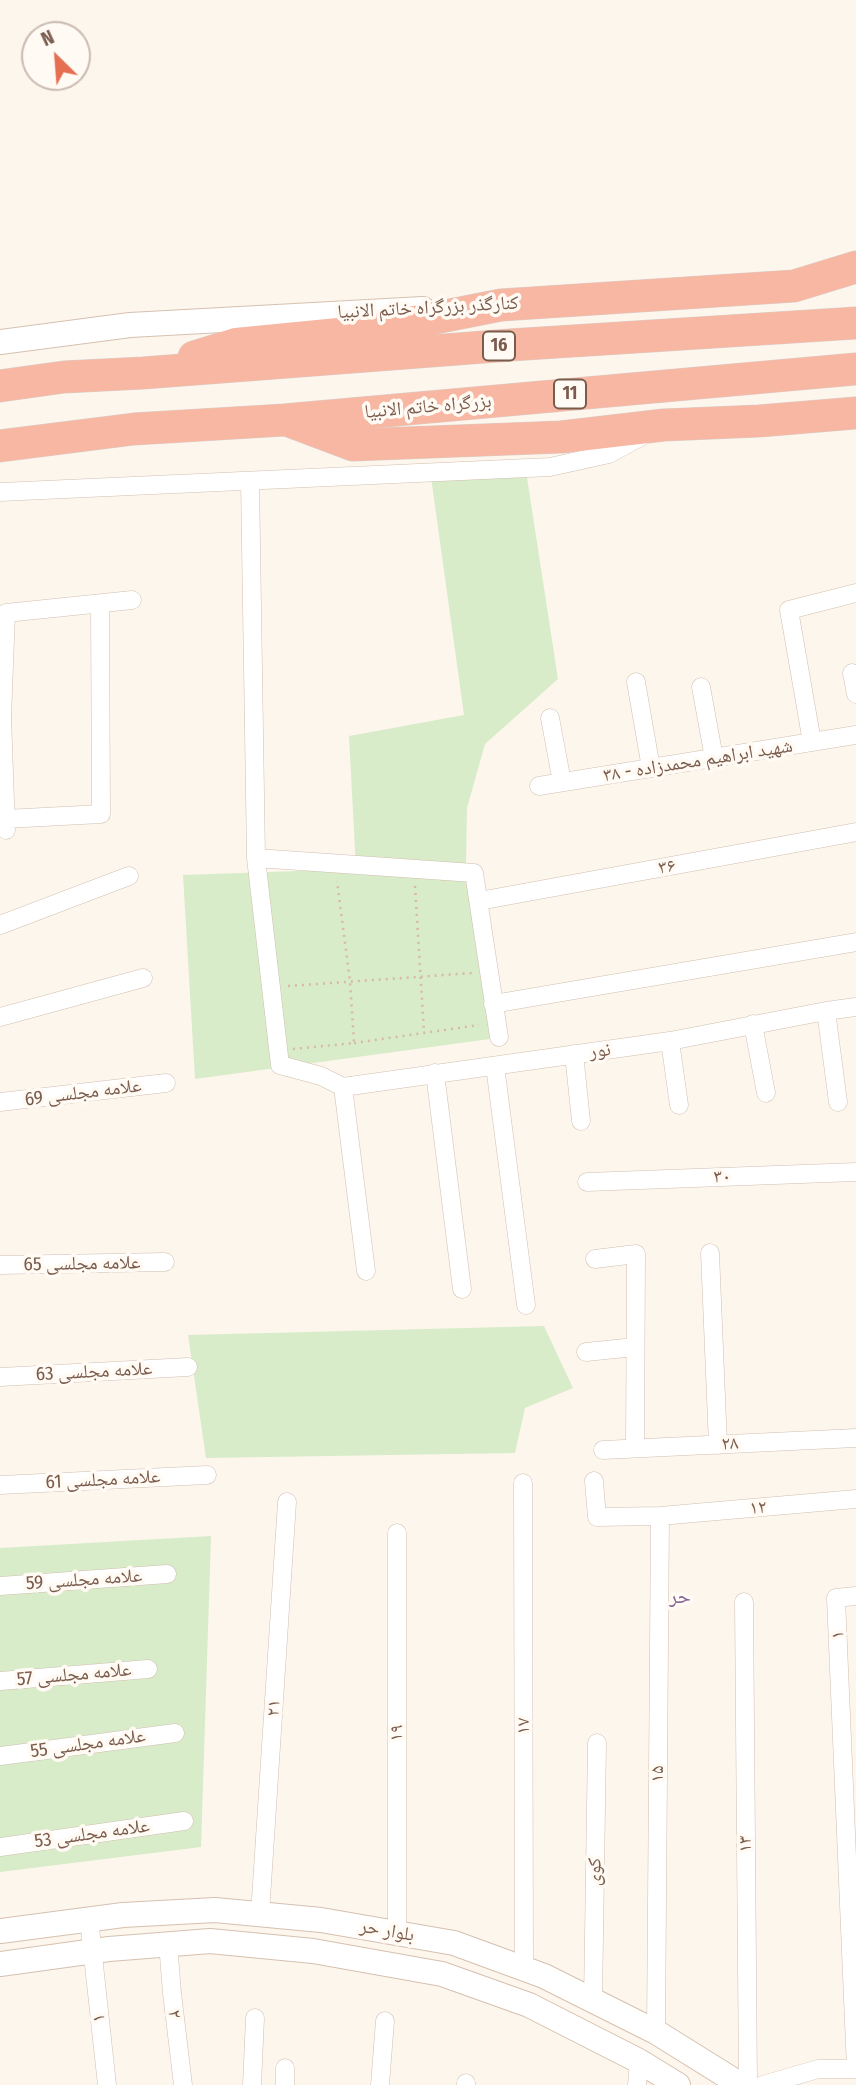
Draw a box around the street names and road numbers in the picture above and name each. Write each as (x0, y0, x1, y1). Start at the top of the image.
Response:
street label: کنارگذر بزرگراه خاتم الانبیا (337, 292, 519, 324)
road number: 16 (483, 332, 515, 360)
road number: 11 (554, 380, 586, 408)
street label: بزرگراه خاتم الانبیا (364, 390, 492, 424)
street label: شهید ابراهیم محمدزاده - ۳۸ (602, 735, 794, 787)
street label: ۳۶ (657, 854, 677, 880)
street label: نور (588, 1038, 612, 1064)
street label: علامه مجلسی 69 (23, 1075, 143, 1111)
street label: ۳۰ (713, 1165, 731, 1189)
street label: علامه مجلسی 65 (23, 1252, 141, 1276)
street label: علامه مجلسی 63 (35, 1358, 153, 1386)
street label: ۲۸ (721, 1432, 739, 1456)
street label: علامه مجلسی 61 (45, 1466, 161, 1494)
street label: ۱۲ (749, 1496, 767, 1520)
street label: علامه مجلسی 59 (25, 1565, 143, 1595)
street label: ۱ (826, 1630, 850, 1640)
street label: علامه مجلسی 57 (16, 1659, 132, 1691)
street label: ۲۱ (262, 1699, 286, 1717)
street label: ۱۷ (513, 1717, 535, 1735)
street label: ۱۹ (386, 1724, 408, 1742)
street label: علامه مجلسی 55 (29, 1725, 147, 1763)
street label: ۱۵ (647, 1765, 669, 1783)
street label: علامه مجلسی 53 (33, 1815, 151, 1853)
street label: ۱۳ (735, 1835, 757, 1853)
street label: کوی (583, 1858, 607, 1886)
street label: بلوار حر (358, 1915, 416, 1947)
street label: ۲ (162, 2008, 186, 2020)
street label: ۱ (87, 2013, 111, 2023)

